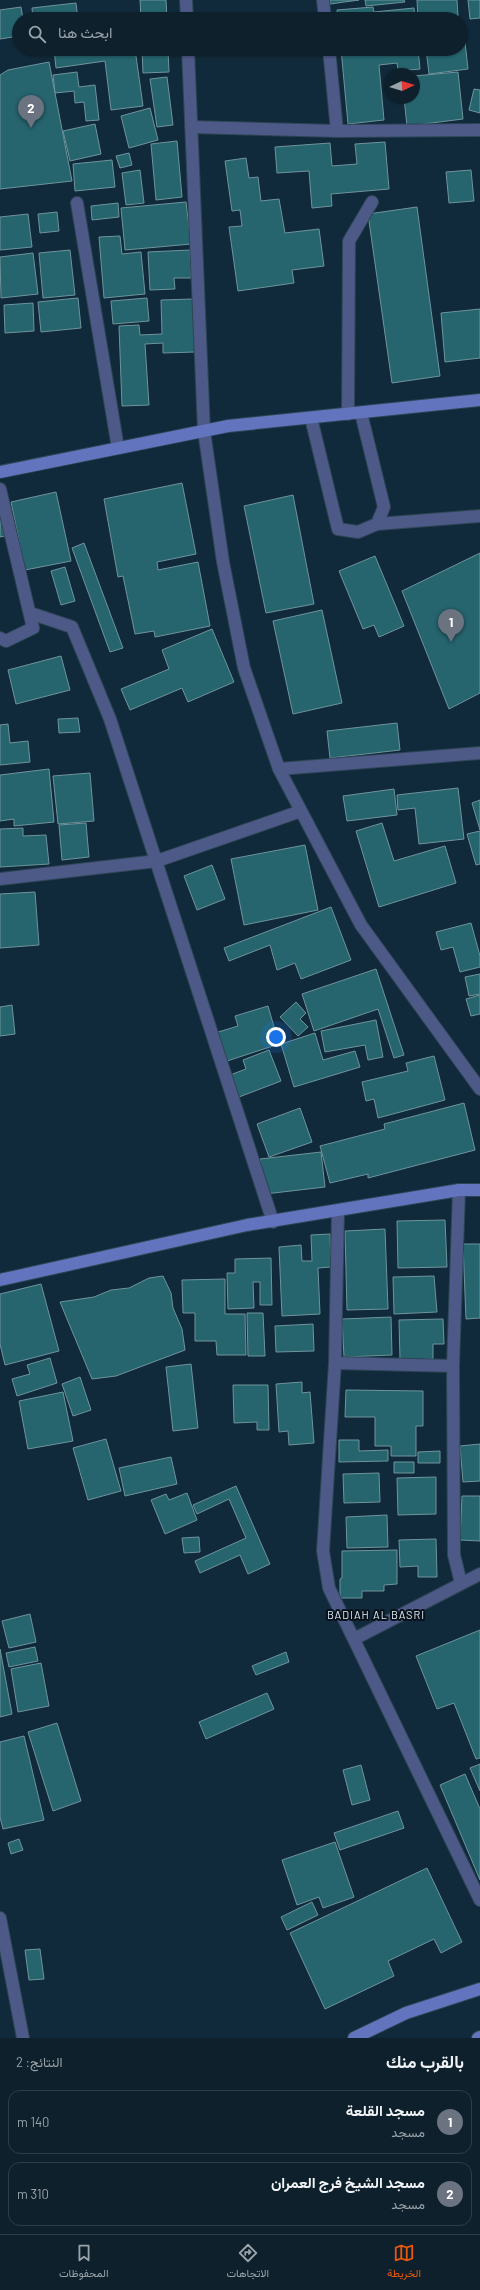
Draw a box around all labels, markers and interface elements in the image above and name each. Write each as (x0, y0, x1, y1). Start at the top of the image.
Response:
search box (12, 12, 468, 56)
icon: search (26, 23, 48, 45)
text: ابحث هنا (58, 23, 112, 41)
north arrow (384, 68, 420, 104)
pin: 2 (18, 95, 44, 128)
pin: 1 (438, 609, 464, 642)
your location (266, 1027, 286, 1047)
district label: BADIAH AL BASRI (327, 1608, 425, 1621)
text: بالقرب منك (386, 2051, 464, 2071)
text: النتائج: 2 (16, 2054, 62, 2070)
text: مسجد القلعة (346, 2101, 425, 2119)
text: 140 m (17, 2114, 49, 2130)
text: 1 (448, 2114, 452, 2130)
text: مسجد (391, 2124, 425, 2140)
text: مسجد الشيخ فرج العمران (271, 2173, 425, 2191)
text: 310 m (17, 2186, 49, 2202)
text: 2 (446, 2186, 454, 2202)
text: مسجد (391, 2196, 425, 2212)
tab: المحفوظات (59, 2242, 109, 2283)
tab: الاتجاهات (226, 2242, 269, 2283)
tab: الخريطة (387, 2242, 421, 2283)

